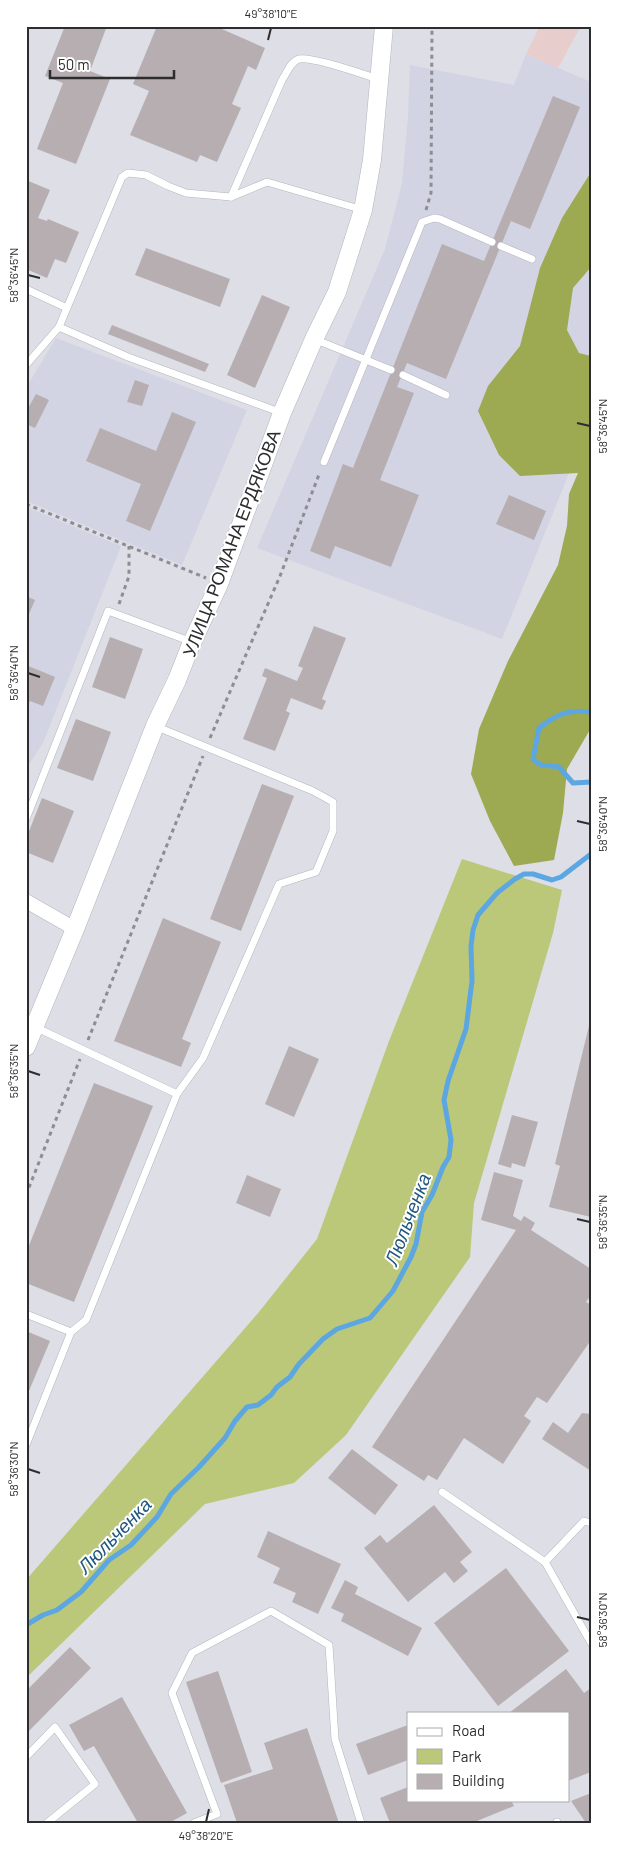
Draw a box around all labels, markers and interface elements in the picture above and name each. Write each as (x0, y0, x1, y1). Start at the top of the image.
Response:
text: 49°38'10"E (245, 6, 297, 20)
scale bar (50, 48, 174, 80)
text: 50 m (58, 55, 90, 73)
text: 58°36'45"N (6, 248, 20, 302)
text: 58°36'45"N (595, 399, 609, 453)
street label: УЛИЦА РОМАНА ЕРДЯКОВА (177, 426, 285, 660)
text: 58°36'40"N (6, 645, 20, 701)
text: 58°36'40"N (595, 796, 609, 852)
text: 58°36'35"N (6, 1044, 20, 1098)
water label: Люльченка (378, 1170, 435, 1270)
text: 58°36'35"N (595, 1195, 609, 1249)
text: 58°36'30"N (6, 1441, 20, 1497)
water label: Люльченка (71, 1492, 156, 1579)
text: 58°36'30"N (595, 1592, 609, 1648)
legend (407, 1712, 570, 1802)
text: Road (452, 1721, 485, 1739)
text: Park (452, 1747, 482, 1765)
text: Building (452, 1771, 505, 1789)
text: 49°38'20"E (178, 1828, 234, 1842)

